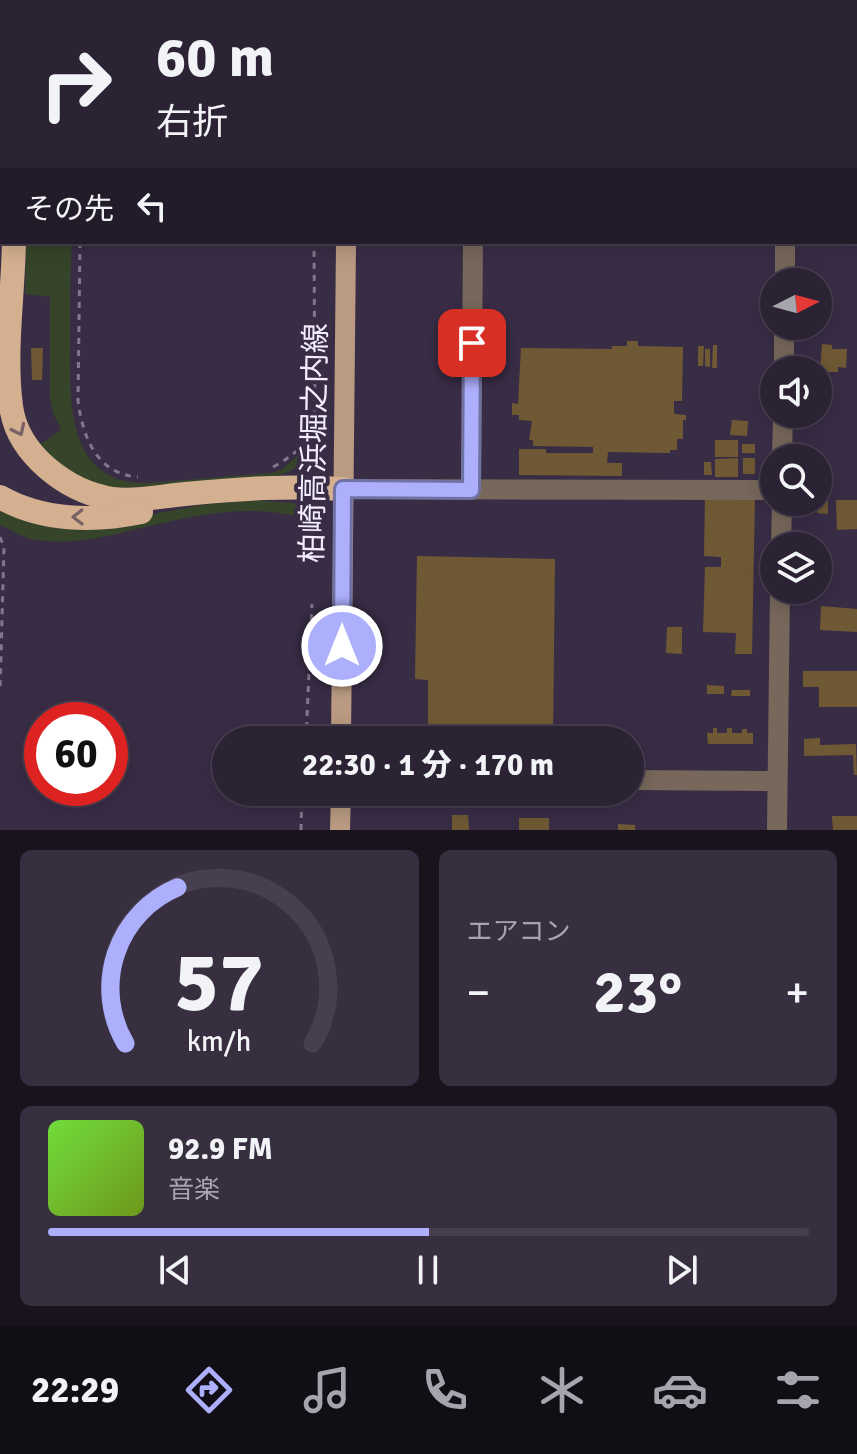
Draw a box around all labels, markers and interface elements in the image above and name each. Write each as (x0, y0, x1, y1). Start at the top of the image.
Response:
text: 60 m (156, 23, 274, 92)
icon: right (24, 32, 128, 136)
text: 右折 (156, 100, 228, 145)
icon: left (130, 184, 174, 228)
text: その先 (24, 191, 114, 228)
north arrow (760, 268, 832, 340)
map controls (760, 268, 832, 604)
pin (438, 309, 506, 377)
icon: arrive (450, 321, 494, 365)
street label: 柏崎高浜堀之内線 (294, 323, 335, 563)
button: sound (760, 356, 832, 428)
one-way arrow (10, 422, 26, 436)
button: search (760, 444, 832, 516)
one-way arrow (71, 508, 84, 526)
button: layers (760, 532, 832, 604)
position arrow (300, 604, 384, 688)
speed limit sign: 60 (24, 702, 128, 806)
text: 22:30 · 1 分 · 170 m (302, 747, 554, 784)
text: エアコン (467, 916, 571, 948)
text: 57 (174, 932, 264, 1034)
text: 23° (593, 956, 682, 1030)
text: − (467, 966, 490, 1020)
text: + (785, 966, 809, 1020)
text: km/h (187, 1024, 252, 1059)
text: 92.9 FM (168, 1131, 273, 1168)
text: 音楽 (168, 1174, 220, 1206)
icon: previous (153, 1248, 197, 1292)
icon: pause (406, 1248, 450, 1292)
icon: next (660, 1248, 704, 1292)
icon: directions (181, 1362, 237, 1418)
icon: music (299, 1362, 355, 1418)
icon: phone (417, 1362, 473, 1418)
icon: climate (534, 1362, 590, 1418)
icon: car (652, 1362, 708, 1418)
icon: filters (770, 1362, 826, 1418)
text: 22:29 (31, 1368, 119, 1413)

